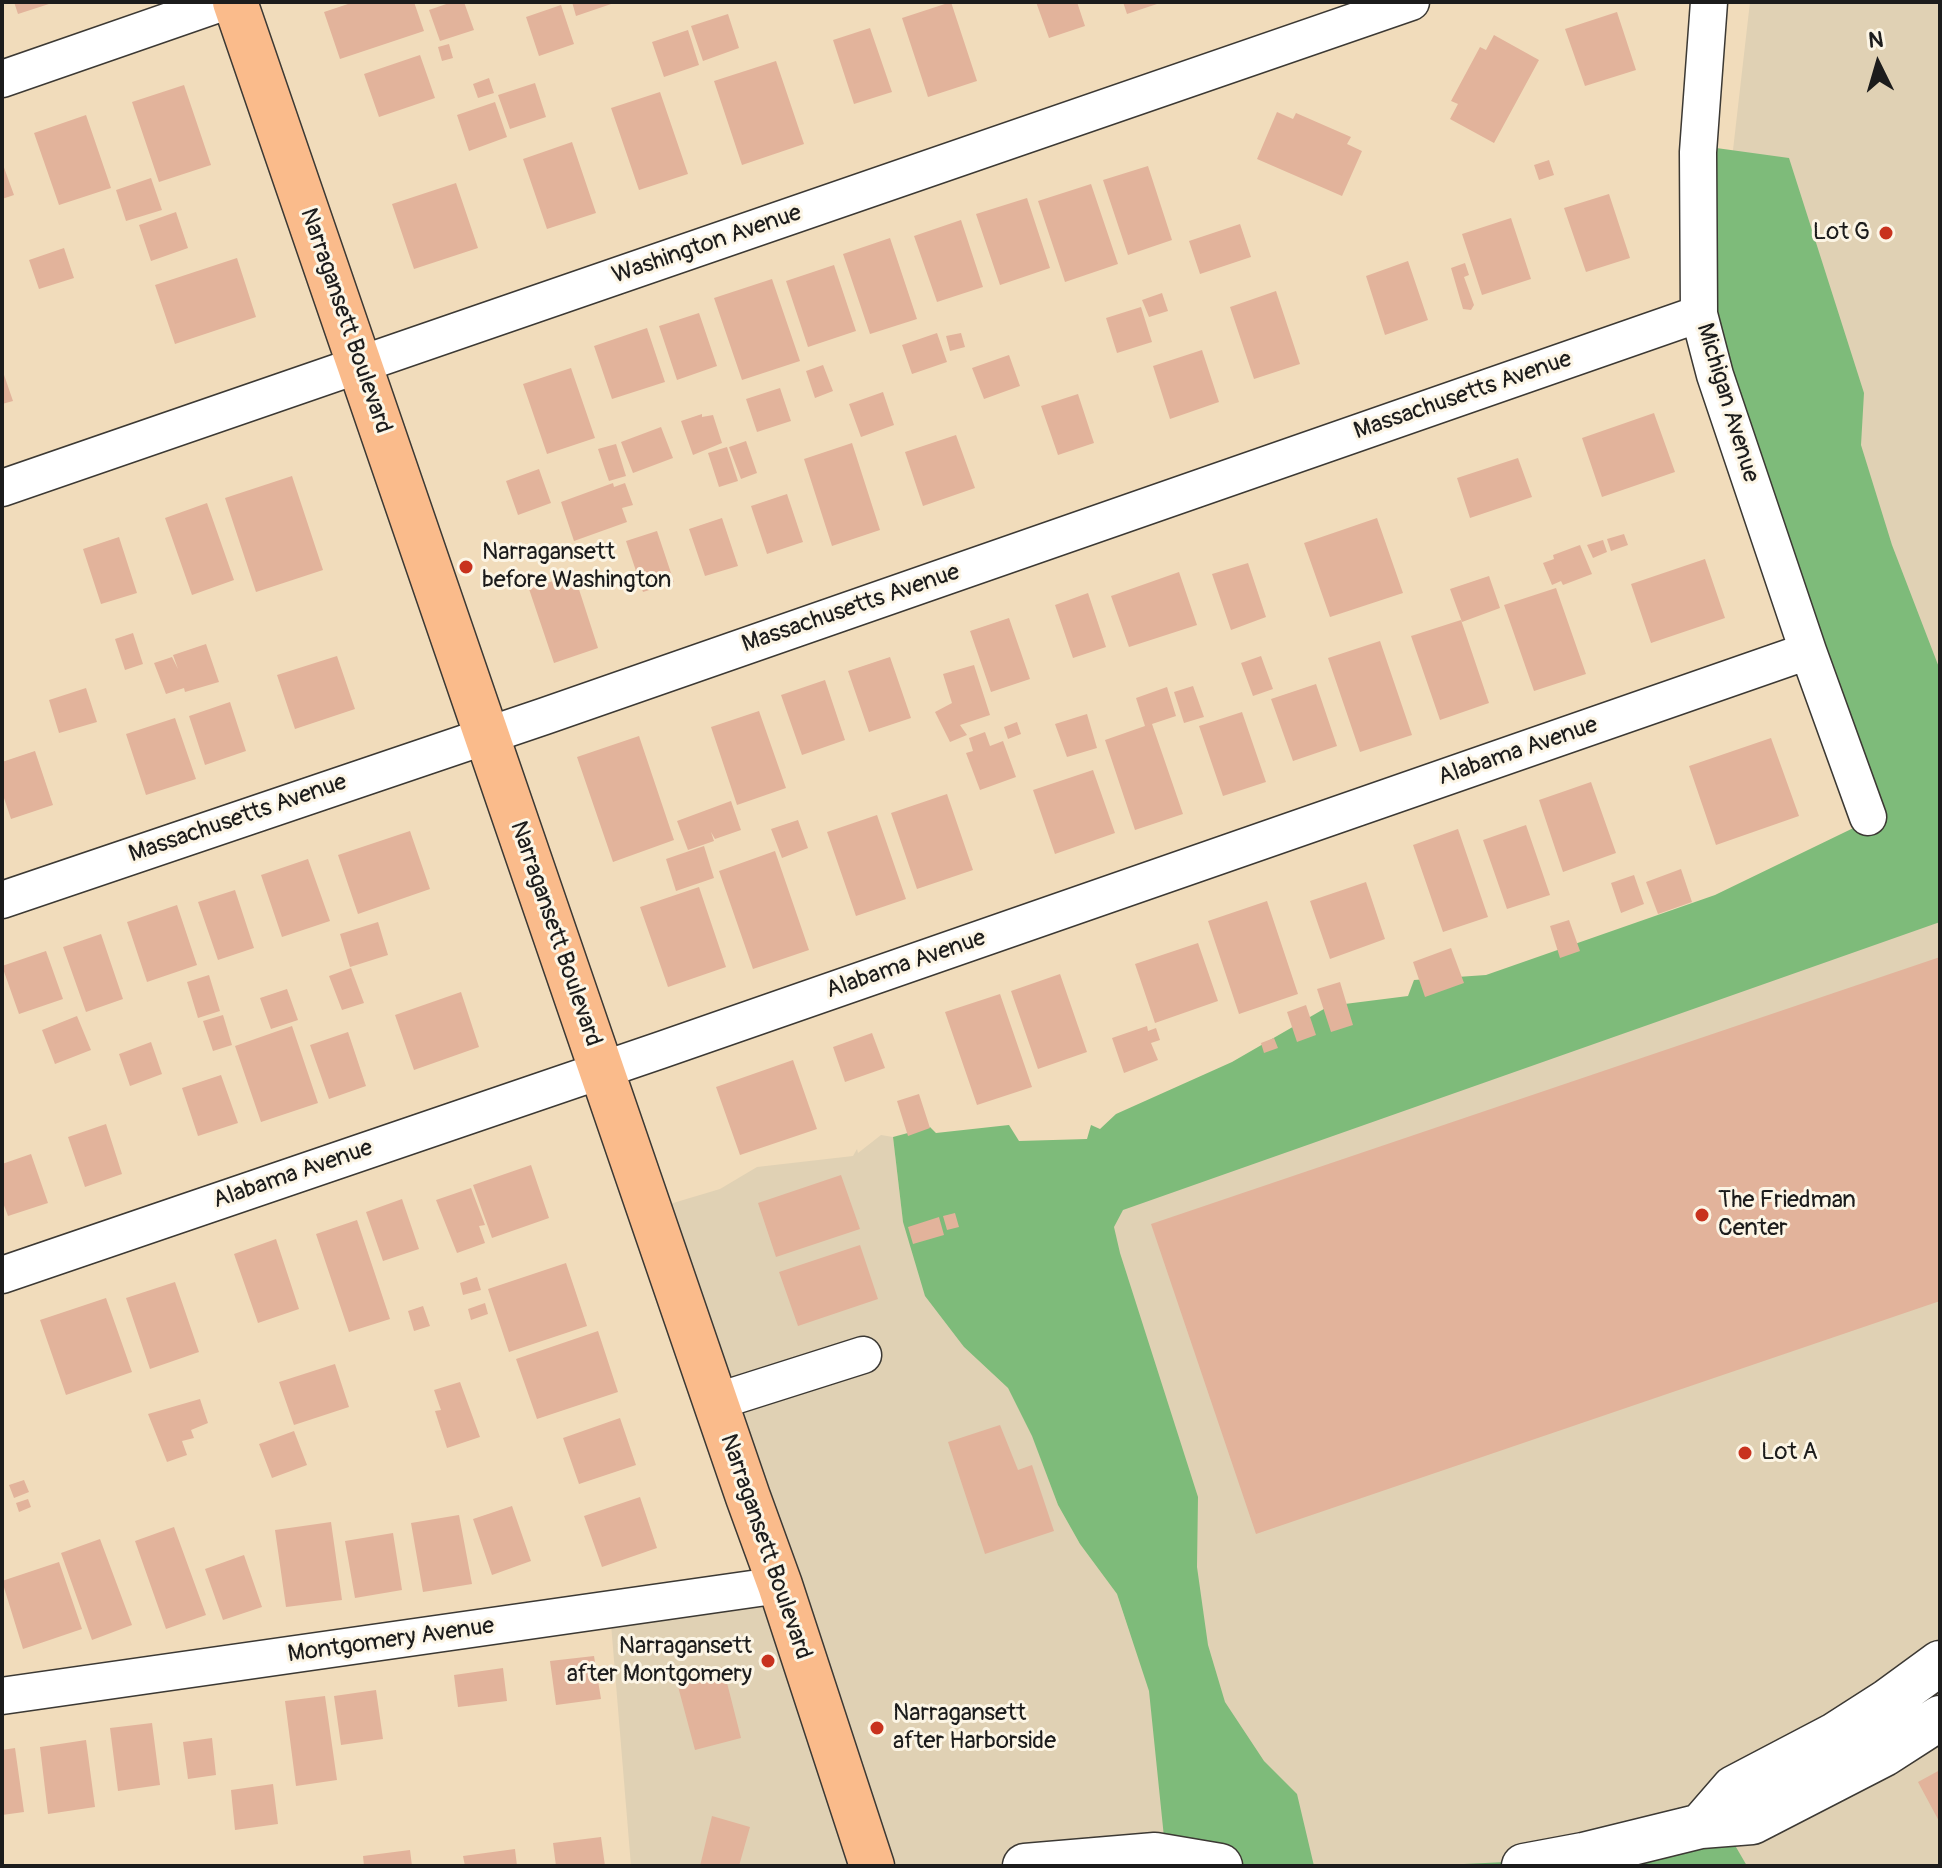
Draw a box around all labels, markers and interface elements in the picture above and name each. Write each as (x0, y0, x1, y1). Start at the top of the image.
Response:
north arrow (1838, 24, 1918, 104)
text: N (1867, 25, 1885, 55)
street label: Washington Avenue (608, 199, 806, 291)
street label: Narragansett Boulevard (293, 205, 397, 437)
place label: Lot G (1813, 219, 1870, 247)
marker: Lot G (1877, 224, 1895, 242)
street label: Michigan Avenue (1689, 320, 1765, 486)
street label: Massachusetts Avenue (1350, 345, 1576, 447)
place label: Narragansett before Washington (482, 539, 671, 595)
marker: Narragansett before Washington (457, 558, 475, 576)
street label: Massachusetts Avenue (738, 558, 964, 660)
street label: Alabama Avenue (1434, 711, 1602, 793)
street label: Massachusetts Avenue (125, 768, 351, 870)
street label: Narragansett Boulevard (503, 818, 607, 1050)
street label: Alabama Avenue (822, 924, 990, 1006)
street label: Alabama Avenue (209, 1134, 377, 1216)
place label: The Friedman Center (1718, 1187, 1856, 1243)
marker: The Friedman Center (1693, 1206, 1711, 1224)
street label: Narragansett Boulevard (713, 1431, 817, 1663)
place label: Lot A (1761, 1439, 1818, 1467)
marker: Lot A (1736, 1444, 1754, 1462)
street label: Montgomery Avenue (286, 1612, 496, 1670)
place label: Narragansett after Montgomery (567, 1633, 752, 1689)
marker: Narragansett after Montgomery (759, 1652, 777, 1670)
place label: Narragansett after Harborside (893, 1700, 1056, 1756)
marker: Narragansett after Harborside (868, 1719, 886, 1737)

